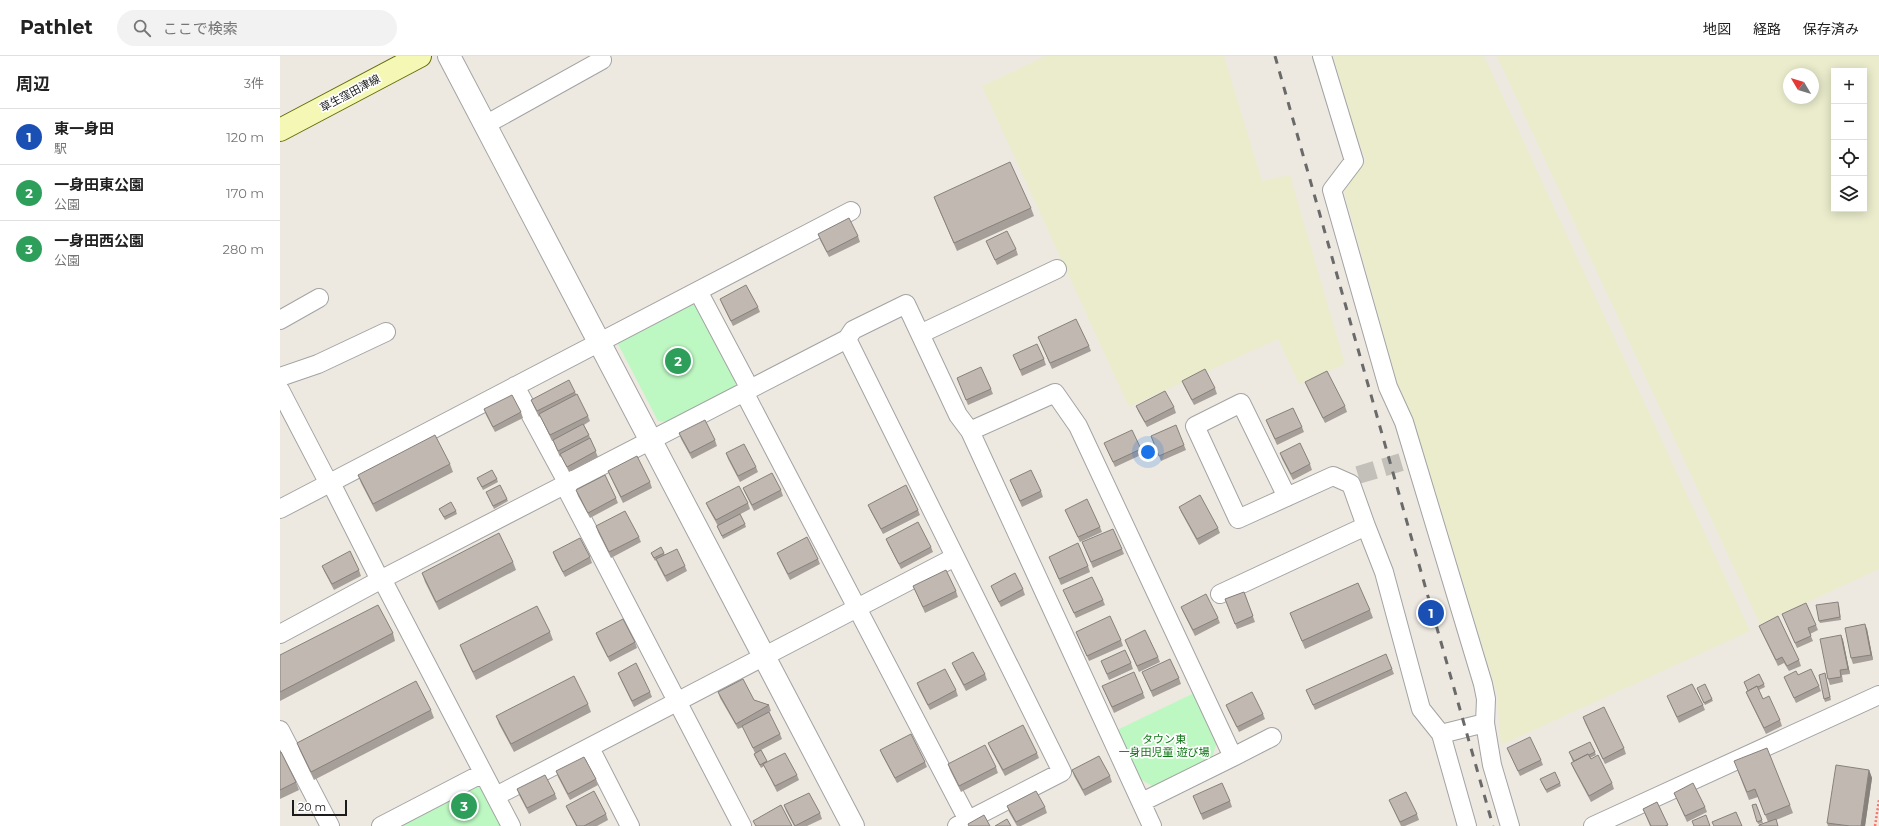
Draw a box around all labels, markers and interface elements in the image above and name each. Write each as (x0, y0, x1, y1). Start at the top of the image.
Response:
search box (117, 10, 397, 46)
text: Pathlet (20, 16, 93, 39)
icon: search (131, 17, 153, 39)
text: ここで検索 (163, 19, 238, 38)
text: 地図 (1703, 20, 1731, 38)
text: 経路 (1753, 20, 1781, 38)
text: 保存済み (1803, 20, 1859, 38)
north arrow (1783, 68, 1819, 104)
map controls (1831, 68, 1867, 212)
button: + (1831, 68, 1867, 104)
street label: 草生窪田津線 (318, 71, 382, 115)
text: 周辺 (16, 74, 50, 94)
text: 3件 (244, 75, 264, 91)
button: − (1831, 104, 1867, 140)
text: 東一身田 (54, 119, 114, 138)
text: 1 (26, 129, 32, 145)
text: 120 m (226, 129, 264, 145)
text: 駅 (54, 140, 67, 156)
button: locate (1831, 140, 1867, 176)
text: 一身田東公園 (54, 175, 144, 194)
button: layers (1831, 176, 1867, 212)
text: 2 (25, 185, 33, 201)
text: 170 m (226, 185, 264, 201)
text: 公園 (54, 196, 80, 212)
text: 一身田西公園 (54, 231, 144, 250)
text: 3 (25, 241, 33, 257)
text: 280 m (223, 241, 264, 257)
text: 公園 (54, 252, 80, 268)
pin: 2 (665, 346, 691, 376)
your location (1138, 442, 1158, 462)
pin: 1 (1418, 598, 1444, 628)
park label: タウン東 一身田児童 遊び場 (1119, 732, 1209, 759)
pin: 3 (451, 791, 477, 821)
scale bar (292, 798, 347, 817)
text: 20 m (298, 800, 326, 814)

